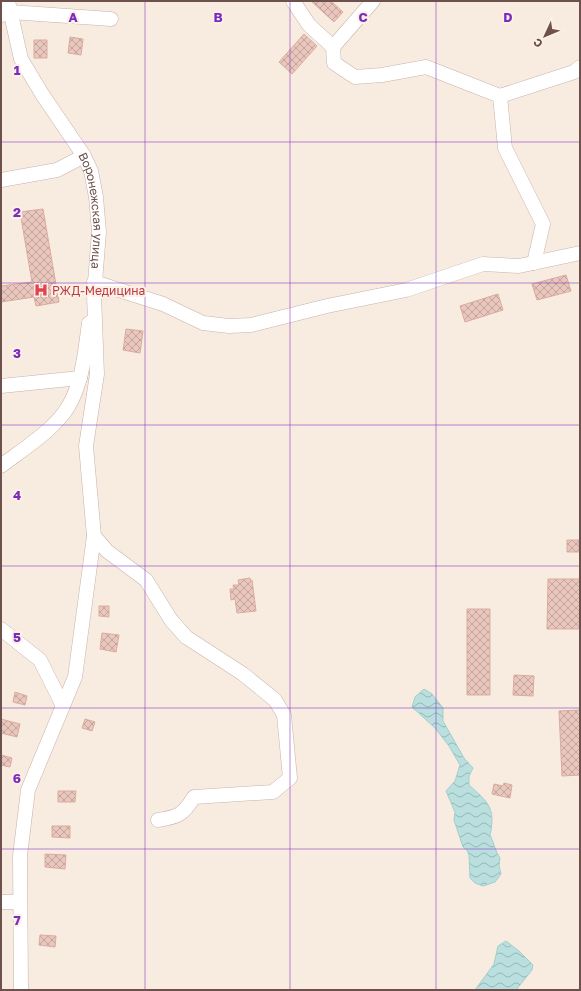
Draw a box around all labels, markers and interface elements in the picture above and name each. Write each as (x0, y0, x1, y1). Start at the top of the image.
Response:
text: A (68, 9, 78, 25)
text: B (213, 9, 223, 25)
text: C (358, 9, 368, 25)
text: D (503, 9, 513, 25)
north arrow (525, 16, 565, 56)
text: С (530, 36, 545, 51)
text: 1 (14, 62, 21, 78)
street label: Воронежская улица (76, 150, 107, 269)
text: 2 (13, 204, 21, 220)
hospital icon: РЖД-Медицина (33, 282, 49, 298)
place label: РЖД-Медицина (52, 283, 145, 298)
text: 3 (13, 345, 21, 361)
text: 4 (13, 487, 21, 503)
text: 5 (13, 629, 21, 645)
text: 6 (13, 770, 21, 786)
text: 7 (13, 912, 21, 928)

